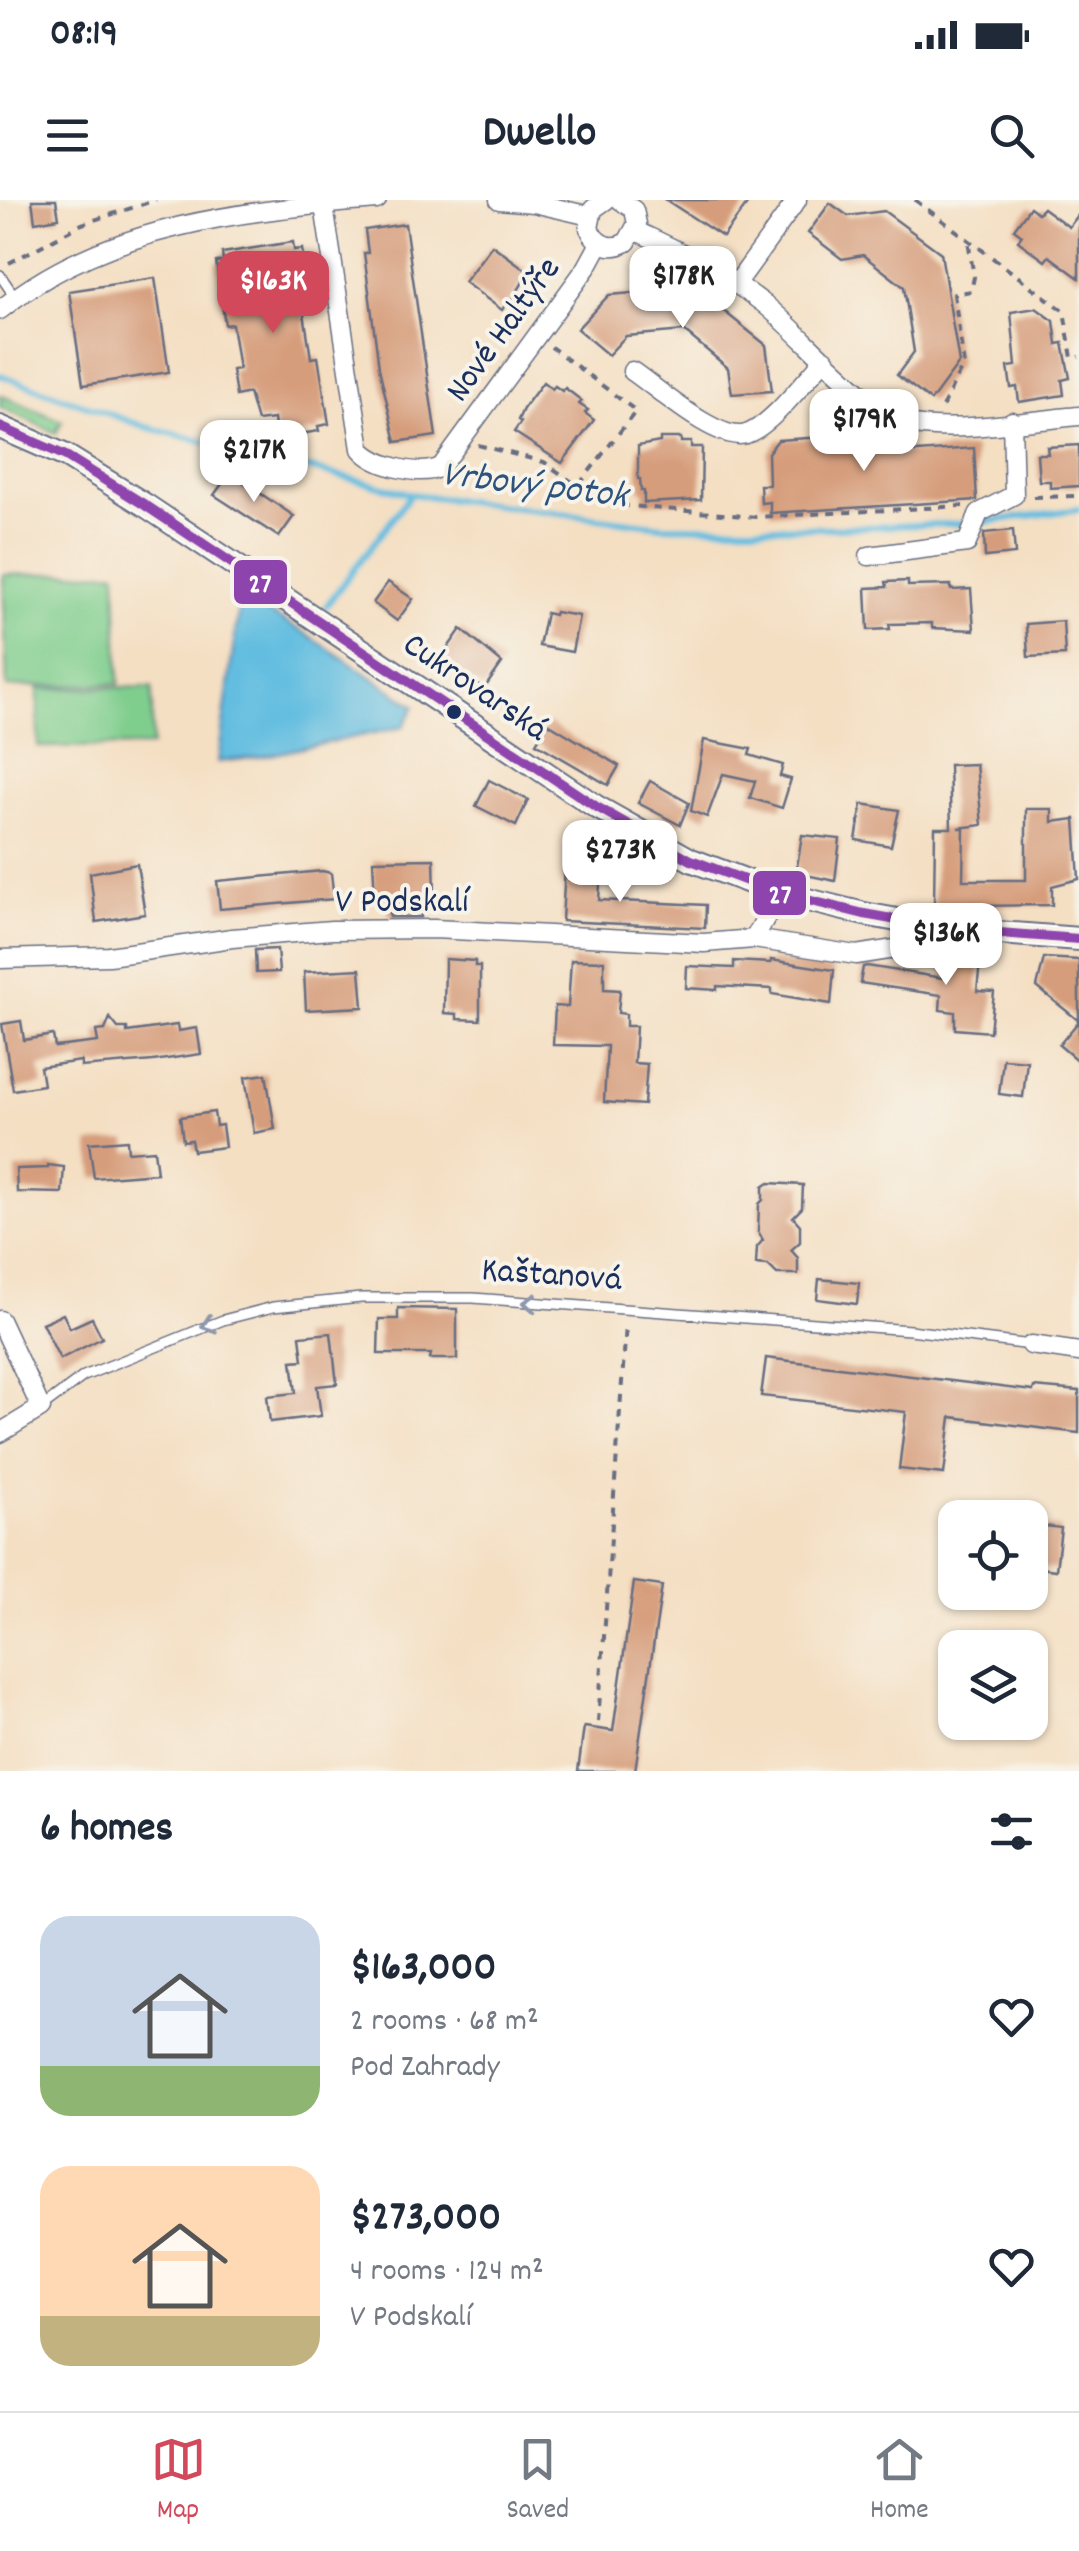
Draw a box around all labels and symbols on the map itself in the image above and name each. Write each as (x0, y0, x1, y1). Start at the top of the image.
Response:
pin: $178K (613, 246, 753, 331)
street label: Nové Haltýře (435, 248, 575, 414)
pin: $163K (203, 251, 343, 336)
pin: $179K (794, 389, 934, 474)
pin: $217K (184, 420, 324, 505)
water label: Vrbový potok (438, 449, 634, 527)
line badge: 27 (232, 558, 289, 606)
text: 27 (249, 567, 272, 607)
street label: Cukrovarská (391, 622, 557, 757)
unlabelled marker (444, 702, 464, 722)
pin: $273K (550, 820, 690, 905)
line badge: 27 (751, 869, 808, 917)
text: 27 (769, 878, 792, 918)
street label: V Podskalí (335, 879, 471, 929)
pin: $136K (876, 903, 1016, 988)
street label: Kaštanová (480, 1247, 624, 1307)
one-way arrow (521, 1292, 537, 1314)
one-way arrow (201, 1314, 218, 1334)

